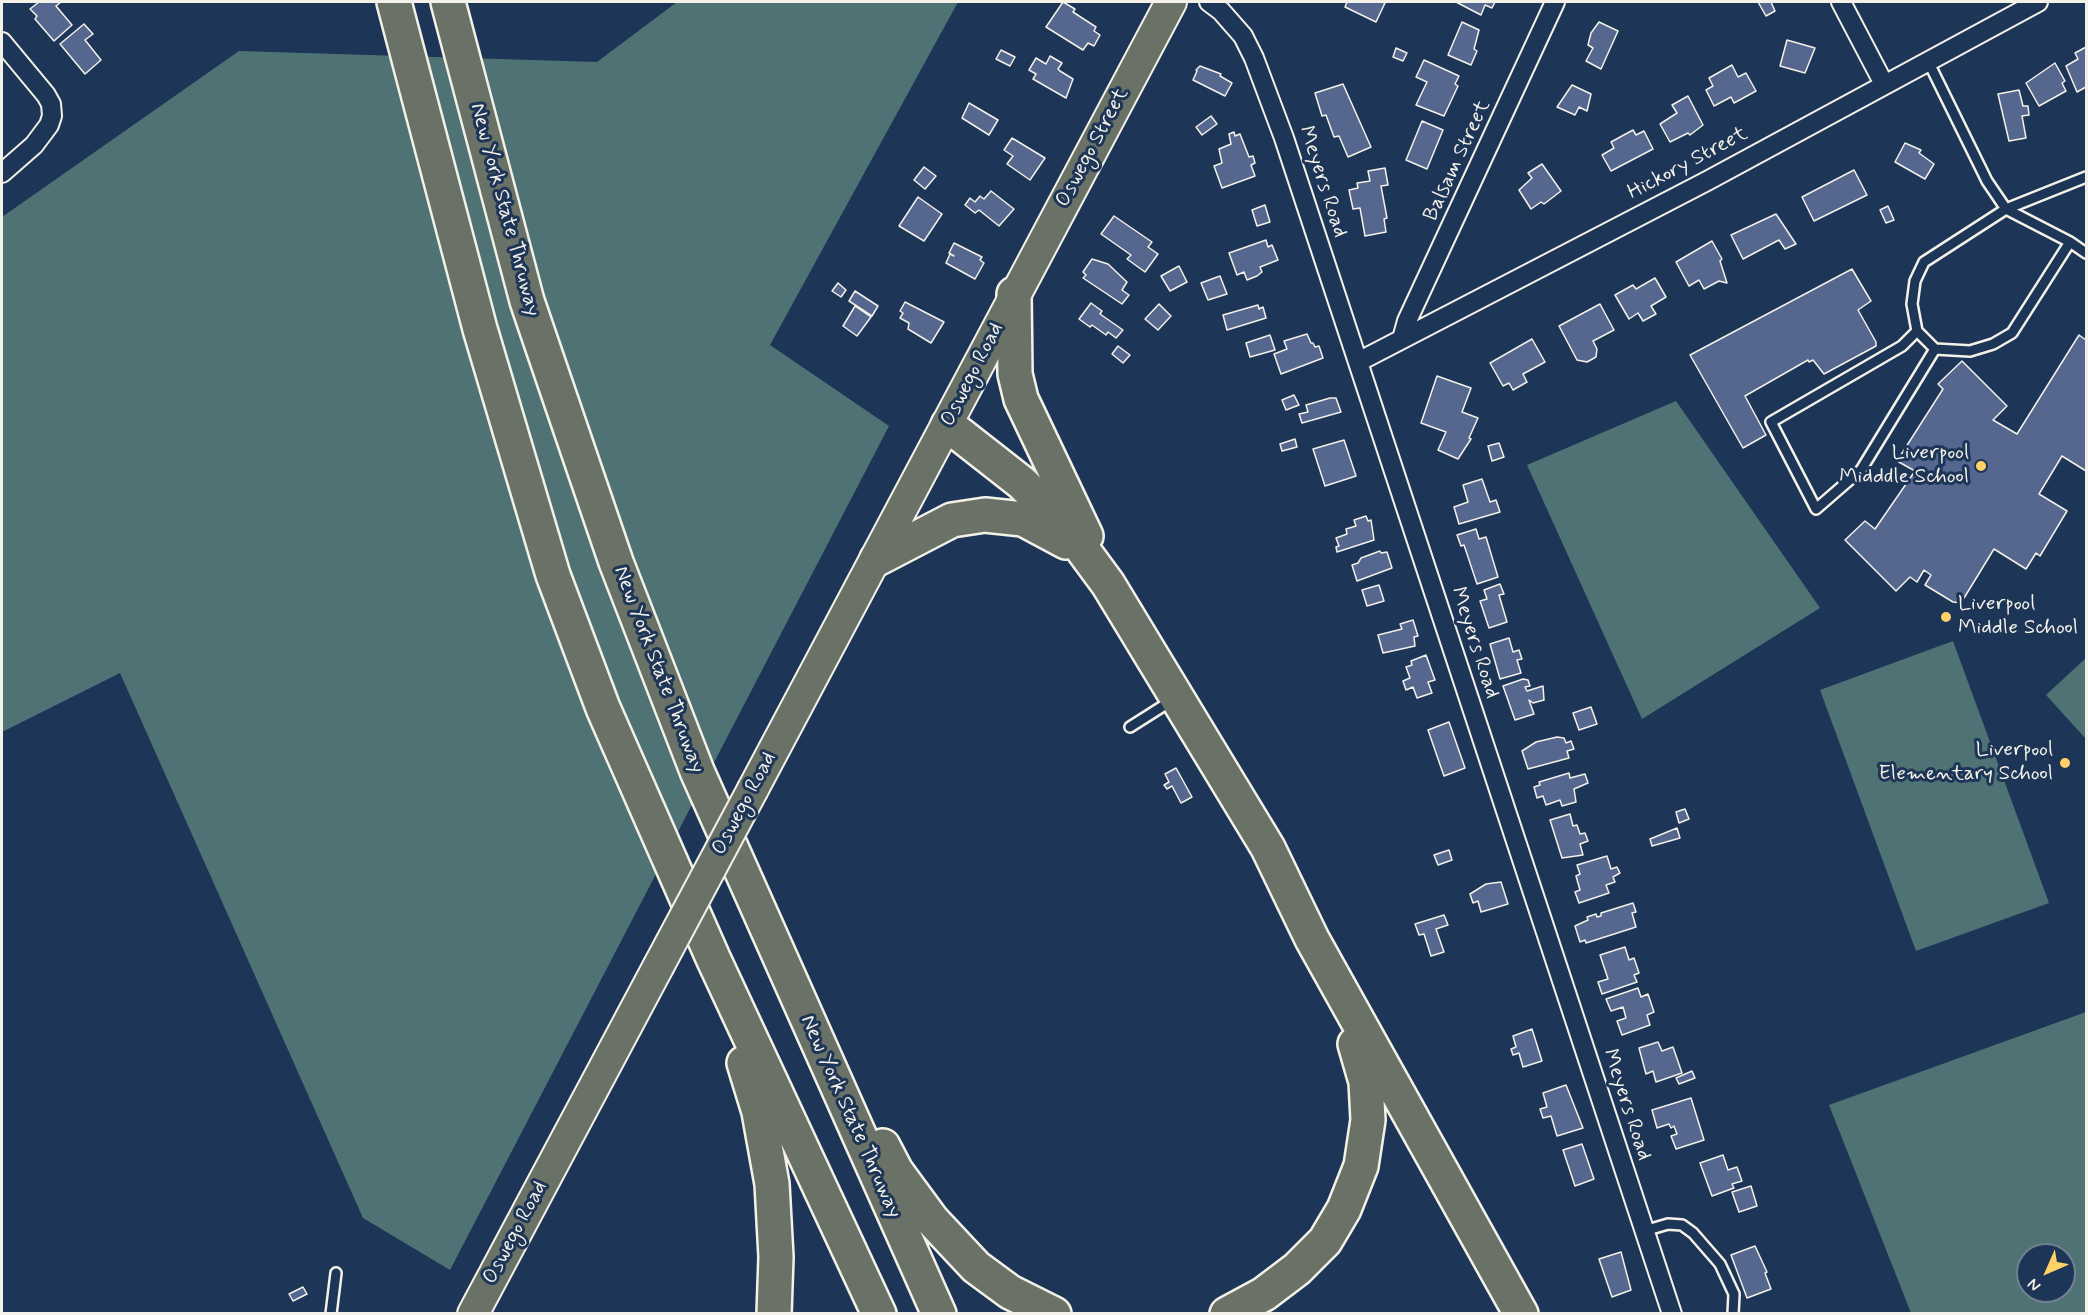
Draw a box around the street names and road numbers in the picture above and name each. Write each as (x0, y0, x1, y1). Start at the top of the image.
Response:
street label: Oswego Street (1051, 84, 1135, 212)
street label: Balsam Street (1419, 97, 1497, 225)
street label: New York State Thruway (463, 101, 545, 319)
street label: Hickory Street (1624, 122, 1752, 206)
street label: Meyers Road (1292, 123, 1352, 241)
street label: Oswego Road (936, 319, 1010, 431)
street label: New York State Thruway (607, 563, 709, 777)
street label: Meyers Road (1444, 584, 1504, 702)
street label: Oswego Road (707, 748, 783, 860)
street label: New York State Thruway (794, 1012, 906, 1222)
street label: Meyers Road (1596, 1046, 1656, 1164)
street label: Oswego Road (478, 1177, 554, 1289)

